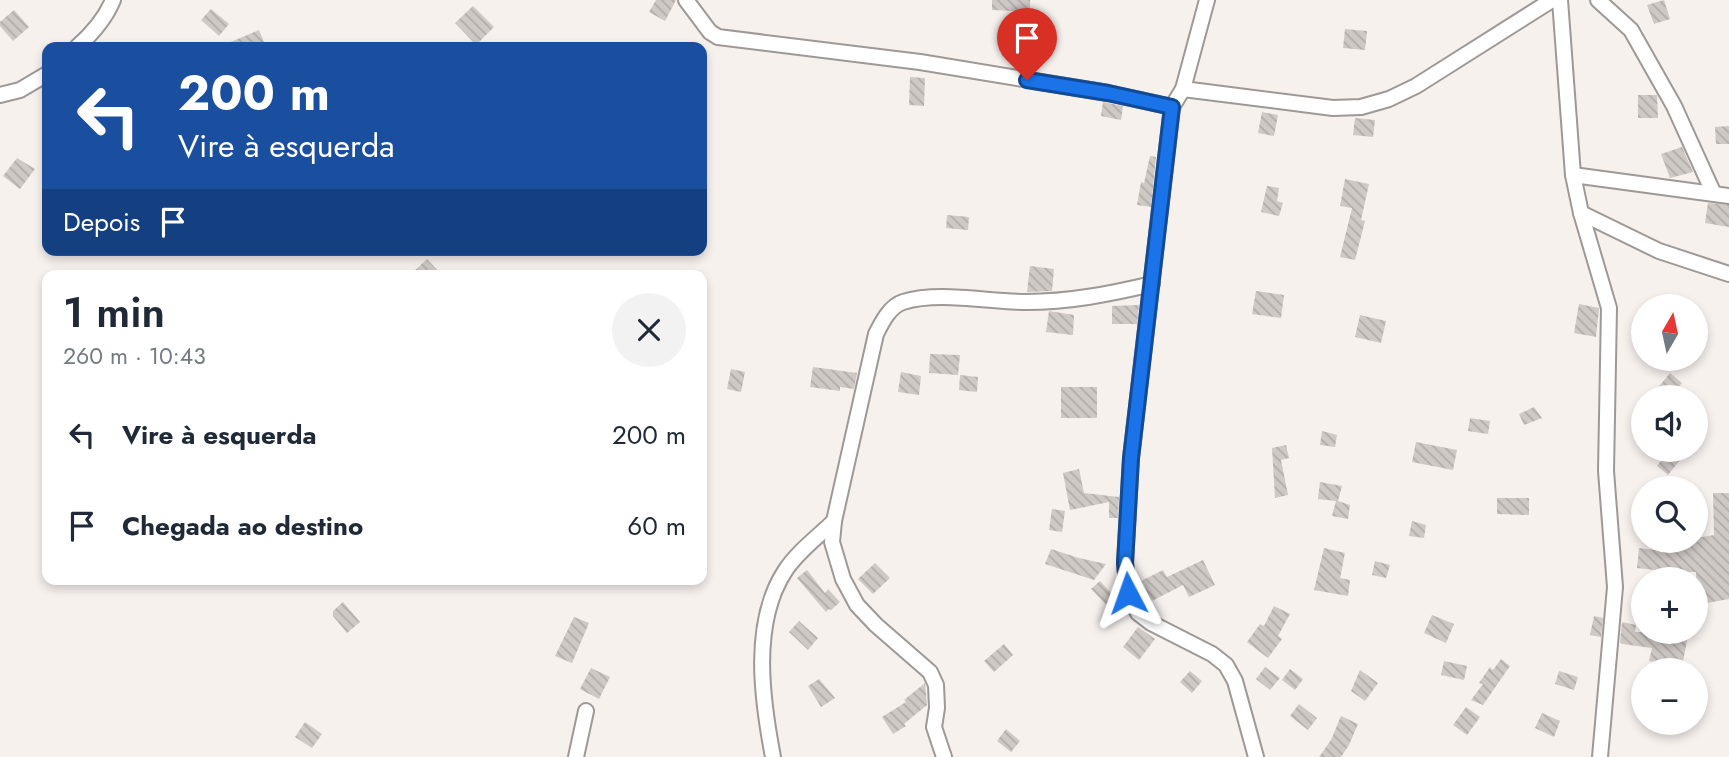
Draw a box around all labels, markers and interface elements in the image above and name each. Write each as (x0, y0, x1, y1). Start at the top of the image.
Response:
pin (997, 8, 1057, 80)
icon: arrive (1008, 19, 1046, 57)
text: 200 m (178, 58, 330, 128)
icon: left (63, 70, 154, 161)
text: Vire à esquerda (178, 123, 395, 169)
text: Depois (63, 203, 140, 241)
icon: arrive (154, 203, 192, 241)
text: 1 min (63, 282, 165, 343)
button: close (612, 293, 686, 367)
north arrow (1631, 294, 1708, 371)
map controls (1631, 294, 1708, 735)
text: 260 m · 10:43 (63, 339, 206, 373)
button: sound (1631, 385, 1708, 462)
icon: left (63, 416, 101, 454)
text: Vire à esquerda (122, 416, 317, 454)
text: 200 m (612, 416, 686, 454)
button: search (1631, 476, 1708, 553)
icon: arrive (63, 507, 101, 545)
text: Chegada ao destino (122, 507, 363, 545)
text: 60 m (627, 507, 686, 545)
position arrow (1091, 556, 1165, 630)
button: + (1631, 567, 1708, 644)
button: − (1631, 658, 1708, 735)

